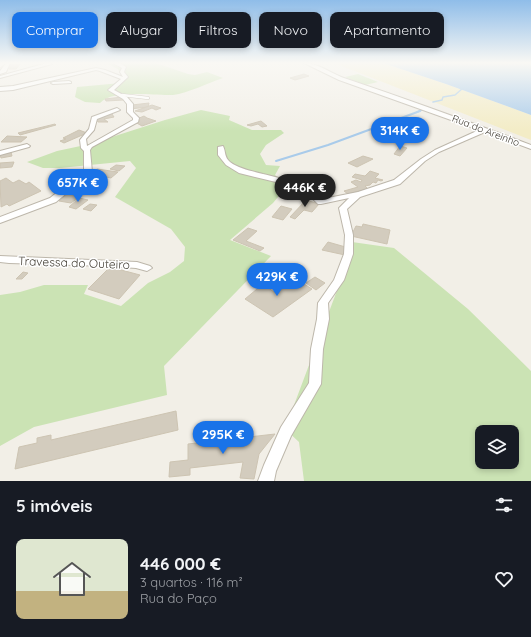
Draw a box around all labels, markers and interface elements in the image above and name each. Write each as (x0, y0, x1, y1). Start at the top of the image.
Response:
chip: Comprar (12, 12, 98, 48)
chip: Alugar (106, 12, 177, 48)
chip: Filtros (185, 12, 251, 48)
chip: Novo (259, 12, 322, 48)
chip: Apartamento (330, 12, 444, 48)
street label: Rua do Areinho (450, 112, 521, 149)
pin: 314K € (367, 117, 433, 151)
text: 314K € (380, 122, 420, 138)
pin: 657K € (45, 169, 111, 203)
text: 657K € (57, 174, 99, 190)
pin: 446K € (272, 174, 338, 208)
text: 446K € (284, 179, 326, 195)
street label: Travessa do Outeiro (18, 253, 130, 272)
pin: 429K € (244, 263, 310, 297)
text: 429K € (256, 268, 298, 284)
pin: 295K € (190, 421, 256, 455)
map controls (475, 425, 519, 469)
button: layers (475, 425, 519, 469)
text: 295K € (202, 426, 244, 442)
icon: filters (493, 494, 515, 516)
text: 5 imóveis (16, 495, 92, 516)
text: 446 000 € (140, 553, 221, 574)
icon: home (48, 555, 96, 603)
icon: heart (493, 568, 515, 590)
text: 3 quartos · 116 m² (140, 574, 243, 590)
text: Rua do Paço (140, 590, 217, 606)

